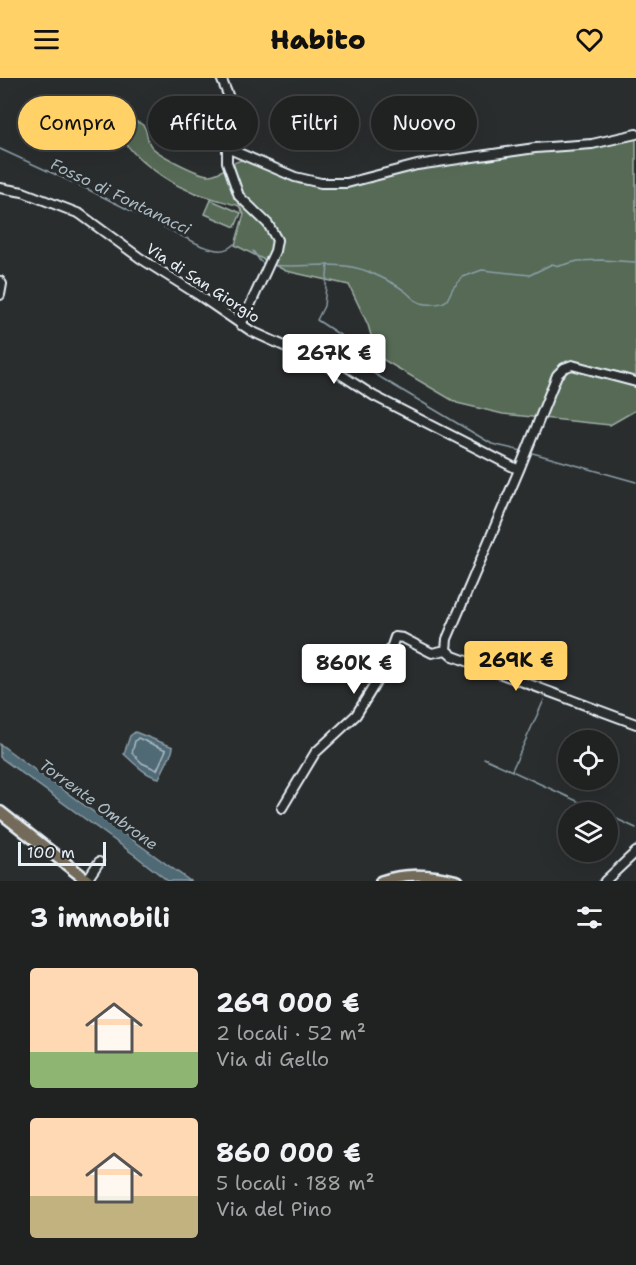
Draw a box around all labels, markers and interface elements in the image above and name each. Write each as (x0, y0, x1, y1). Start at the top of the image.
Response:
text: Habito (270, 21, 366, 58)
icon: menu (30, 23, 63, 56)
icon: heart (573, 23, 606, 56)
chip: Compra (18, 96, 136, 150)
chip: Affitta (148, 96, 258, 150)
chip: Filtri (270, 96, 359, 150)
chip: Nuovo (371, 96, 477, 150)
water label: Fosso di Fontanacci (47, 153, 195, 240)
street label: Via di San Giorgio (142, 239, 264, 327)
pin: 267K € (285, 334, 383, 385)
text: 267K € (297, 340, 371, 366)
pin: 269K € (467, 641, 565, 692)
pin: 860K € (305, 644, 403, 695)
text: 269K € (478, 647, 554, 673)
text: 860K € (316, 650, 392, 676)
map controls (558, 730, 618, 862)
button: locate (558, 730, 618, 790)
water label: Torrente Ombrone (35, 754, 162, 855)
button: layers (558, 802, 618, 862)
scale bar (18, 839, 106, 866)
text: 100 m (27, 842, 75, 863)
text: 3 immobili (30, 900, 170, 935)
icon: filters (573, 901, 606, 934)
text: 269 000 € (216, 985, 360, 1020)
icon: home (78, 992, 150, 1064)
text: 2 locali · 52 m² (216, 1020, 366, 1046)
text: Via di Gello (216, 1046, 329, 1072)
text: 860 000 € (216, 1135, 361, 1170)
icon: home (78, 1142, 150, 1214)
text: 5 locali · 188 m² (216, 1170, 375, 1196)
text: Via del Pino (216, 1196, 332, 1222)

